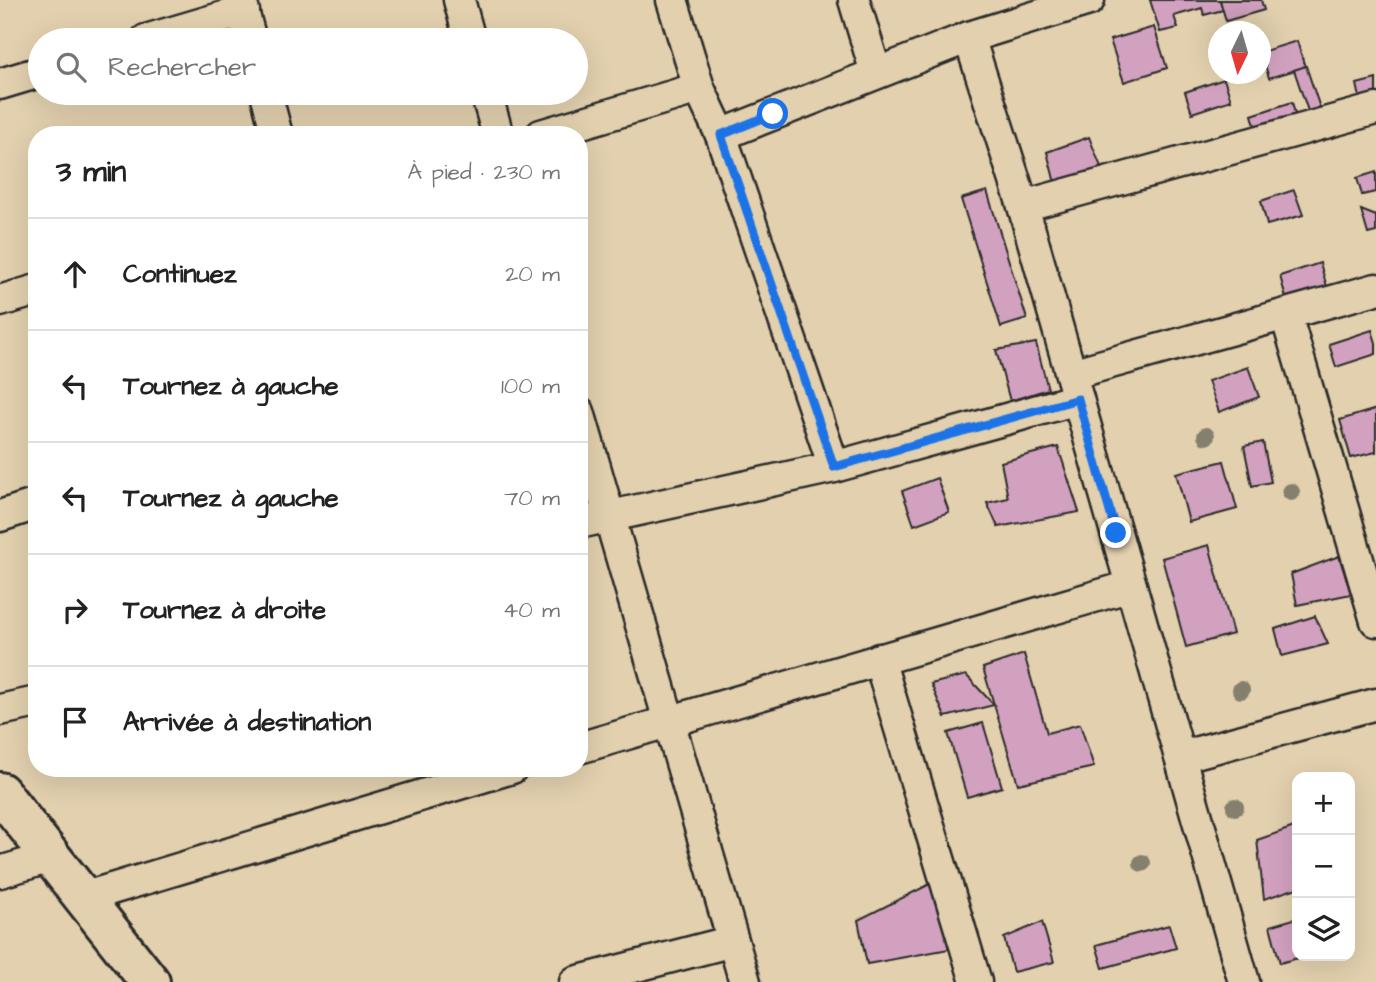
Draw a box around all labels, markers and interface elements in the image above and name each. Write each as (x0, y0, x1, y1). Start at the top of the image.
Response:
north arrow (1208, 21, 1271, 84)
search box (28, 28, 588, 105)
icon: search (52, 48, 90, 86)
text: Rechercher (108, 49, 256, 85)
route start (757, 98, 788, 129)
text: 3 min (56, 151, 126, 193)
text: À pied · 230 m (407, 156, 560, 188)
icon: ahead (56, 255, 94, 293)
text: Continuez (123, 256, 237, 292)
text: 20 m (505, 258, 560, 290)
icon: left (56, 367, 94, 405)
text: Tournez à gauche (123, 368, 339, 404)
text: 100 m (501, 370, 560, 402)
icon: left (56, 479, 94, 517)
text: Tournez à gauche (123, 480, 339, 516)
text: 70 m (504, 482, 560, 514)
route end (1100, 517, 1131, 548)
icon: right (56, 591, 94, 629)
text: Tournez à droite (123, 592, 326, 628)
text: 40 m (503, 594, 560, 626)
icon: arrive (56, 703, 94, 741)
text: Arrivée à destination (123, 704, 371, 740)
map controls (1292, 772, 1355, 961)
button: + (1292, 772, 1355, 835)
button: − (1292, 835, 1355, 898)
button: layers (1292, 898, 1355, 961)

